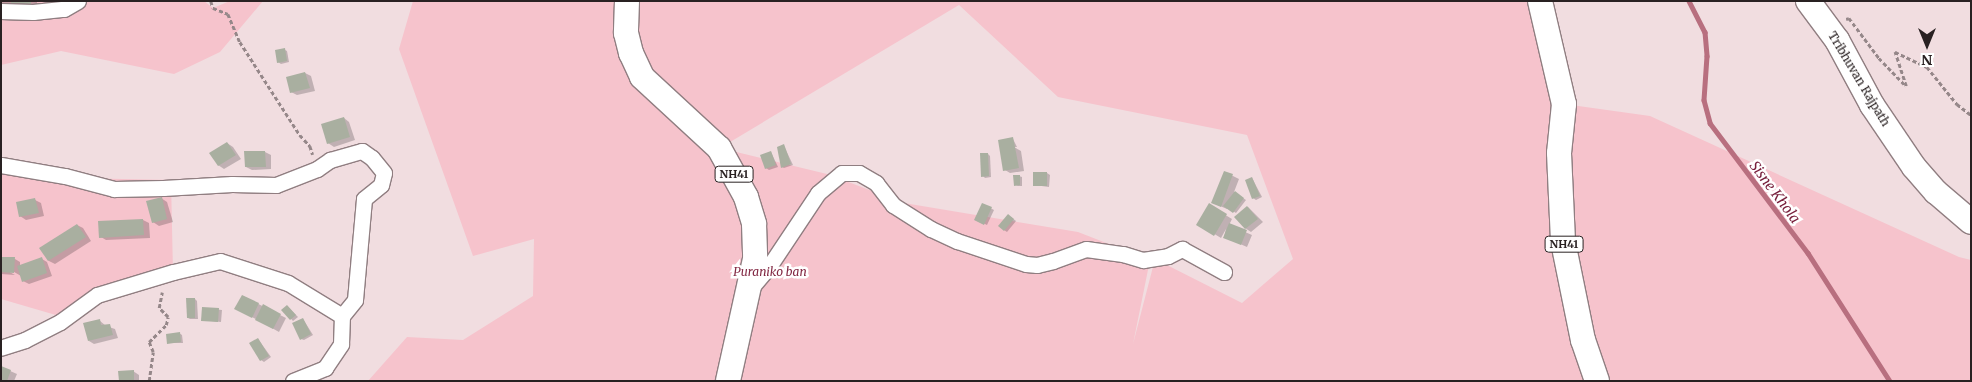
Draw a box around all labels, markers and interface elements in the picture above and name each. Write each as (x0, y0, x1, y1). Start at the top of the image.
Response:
north arrow (1902, 20, 1952, 70)
street label: Tribhuvan Rajpath (1825, 29, 1893, 129)
text: N (1921, 51, 1933, 69)
water label: Sisne Khola (1746, 158, 1804, 226)
road number: NH41 (714, 165, 754, 182)
road number: NH41 (1544, 235, 1584, 252)
park label: Puraniko ban (733, 265, 807, 279)

